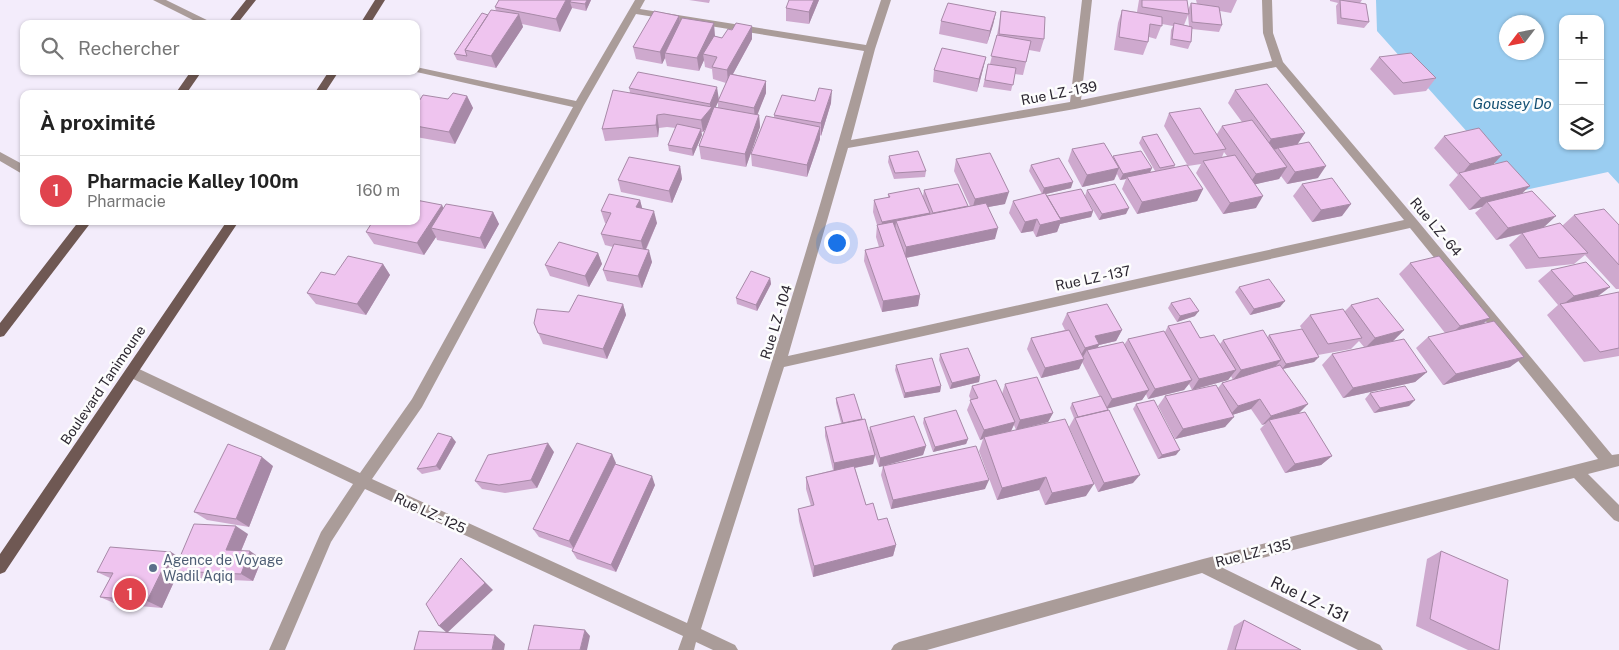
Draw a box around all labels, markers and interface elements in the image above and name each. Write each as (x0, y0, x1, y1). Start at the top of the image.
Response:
north arrow (1499, 15, 1544, 60)
map controls (1559, 15, 1604, 150)
button: + (1559, 15, 1604, 60)
search box (20, 20, 420, 75)
icon: search (38, 34, 66, 62)
text: Rechercher (78, 37, 180, 59)
button: − (1559, 60, 1604, 105)
street label: Rue LZ - 139 (1020, 78, 1099, 108)
water label: Goussey Do (1472, 95, 1552, 112)
button: layers (1559, 105, 1604, 150)
text: À proximité (40, 110, 156, 135)
text: Pharmacie Kalley 100m (87, 170, 298, 192)
text: 1 (53, 181, 59, 200)
text: 160 m (356, 181, 400, 200)
text: Pharmacie (87, 192, 166, 211)
street label: Rue LZ - 64 (1407, 194, 1465, 260)
your location (824, 230, 850, 256)
street label: Rue LZ - 137 (1054, 262, 1132, 294)
street label: Rue LZ - 104 (757, 283, 795, 361)
street label: Boulevard Tanimoune (57, 322, 149, 448)
street label: Rue LZ - 125 (392, 489, 468, 537)
street label: Rue LZ - 135 (1213, 536, 1293, 570)
place label: Agence de Voyage Wadil Aqiq (163, 552, 283, 584)
marker: Agence de Voyage Wadil Aqiq (147, 562, 159, 574)
street label: Rue LZ - 131 (1268, 572, 1352, 627)
pin: 1 (114, 575, 146, 613)

